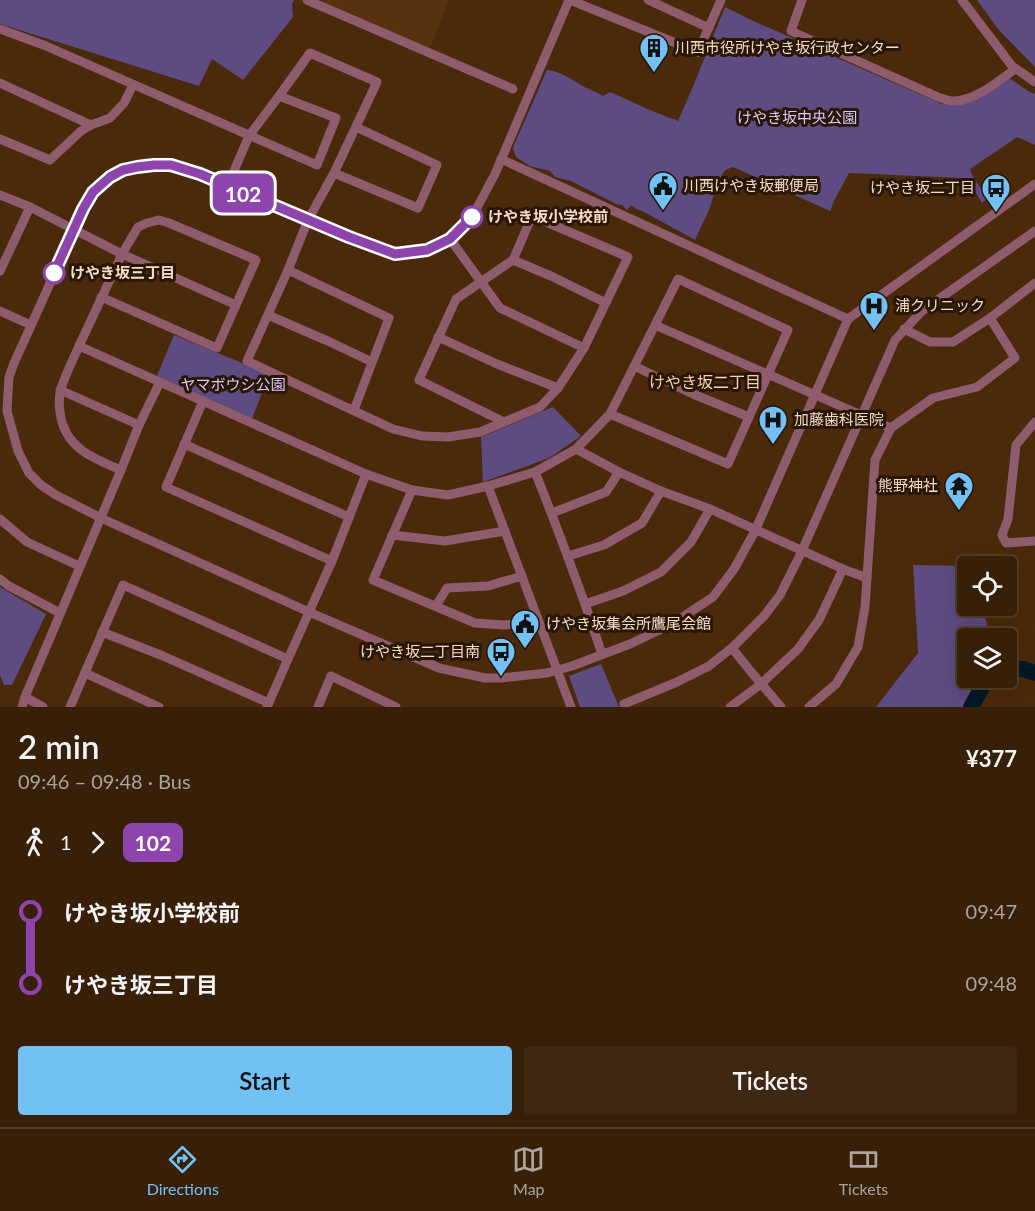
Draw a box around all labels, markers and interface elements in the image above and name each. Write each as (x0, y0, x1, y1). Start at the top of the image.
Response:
building icon: 川西市役所けやき坂行政センター (638, 32, 670, 74)
place label: 川西市役所けやき坂行政センター (675, 38, 900, 56)
park label: けやき坂中央公園 (737, 108, 857, 126)
public building icon: 川西けやき坂郵便局 (647, 170, 679, 212)
bus stop icon: けやき坂二丁目 (980, 172, 1012, 214)
line badge: 102 (208, 174, 278, 212)
place label: 川西けやき坂郵便局 (684, 176, 819, 194)
place label: けやき坂二丁目 (870, 178, 975, 196)
text: 102 (225, 181, 261, 206)
marker: けやき坂小学校前 (461, 206, 483, 228)
place label: けやき坂小学校前 (488, 207, 608, 225)
marker: けやき坂三丁目 (43, 262, 65, 284)
place label: けやき坂三丁目 (70, 263, 175, 281)
hospital icon: 浦クリニック (858, 290, 890, 332)
place label: 浦クリニック (895, 296, 985, 314)
district label: けやき坂二丁目 (649, 372, 761, 391)
park label: ヤマボウシ公園 (180, 375, 286, 393)
hospital icon: 加藤歯科医院 (757, 404, 789, 446)
place label: 加藤歯科医院 (794, 410, 884, 428)
temple icon: 熊野神社 (943, 470, 975, 512)
place label: 熊野神社 (878, 476, 938, 494)
map controls (957, 556, 1017, 688)
button: locate (957, 556, 1017, 616)
public building icon: けやき坂集会所鷹尾会館 (509, 608, 541, 650)
place label: けやき坂集会所鷹尾会館 (546, 614, 711, 632)
button: layers (957, 628, 1017, 688)
bus stop icon: けやき坂二丁目南 (485, 636, 517, 678)
place label: けやき坂二丁目南 (360, 642, 480, 660)
text: 2 min (18, 726, 99, 766)
text: ¥377 (966, 745, 1017, 772)
text: 09:46 – 09:48 · Bus (18, 769, 191, 793)
icon: walk (18, 826, 51, 859)
icon: forward (81, 826, 114, 859)
text: 1 (60, 830, 72, 854)
text: 102 (135, 830, 171, 855)
text: けやき坂小学校前 (64, 899, 240, 926)
text: 09:47 (966, 899, 1017, 923)
text: けやき坂三丁目 (64, 971, 218, 998)
text: 09:48 (966, 971, 1017, 995)
button: Start (18, 1046, 512, 1115)
button: Tickets (524, 1046, 1017, 1115)
tab: Directions (147, 1143, 219, 1198)
tab: Map (512, 1143, 545, 1198)
tab: Tickets (839, 1143, 888, 1198)

